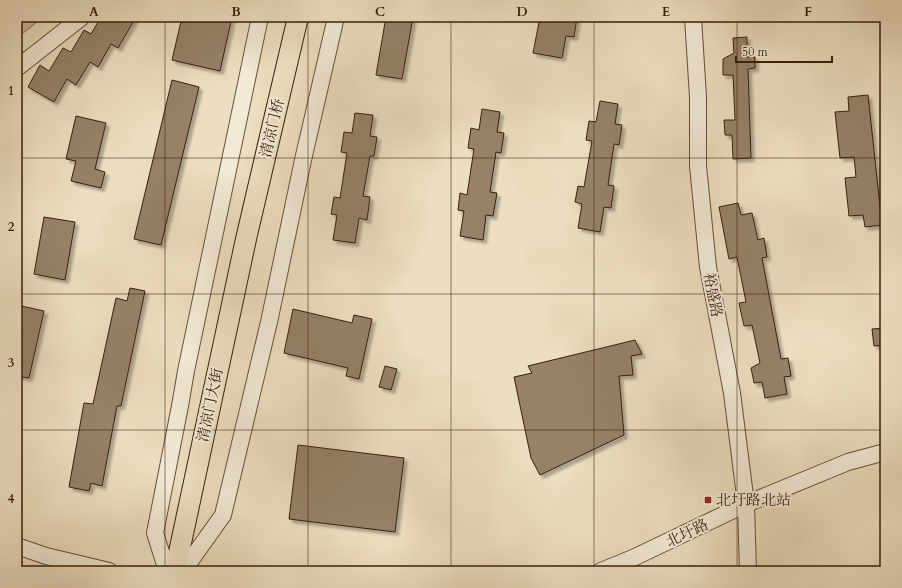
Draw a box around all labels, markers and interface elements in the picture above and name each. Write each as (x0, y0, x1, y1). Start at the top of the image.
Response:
text: A (89, 3, 99, 21)
text: B (231, 3, 241, 21)
text: C (375, 3, 385, 21)
text: D (516, 3, 528, 21)
text: E (662, 3, 670, 21)
text: F (804, 3, 812, 21)
scale bar (736, 38, 832, 64)
text: 50 m (742, 44, 769, 60)
text: 1 (8, 82, 14, 100)
street label: 清凉门桥 (256, 97, 288, 159)
text: 2 (8, 218, 15, 236)
street label: 裕盛路 (699, 271, 727, 319)
text: 3 (8, 354, 15, 372)
street label: 清凉门大街 (192, 366, 228, 444)
text: 4 (8, 490, 15, 508)
place label: 北圩路北站 (716, 490, 791, 510)
marker: 北圩路北站 (703, 495, 713, 505)
street label: 北圩路 (662, 514, 712, 552)

